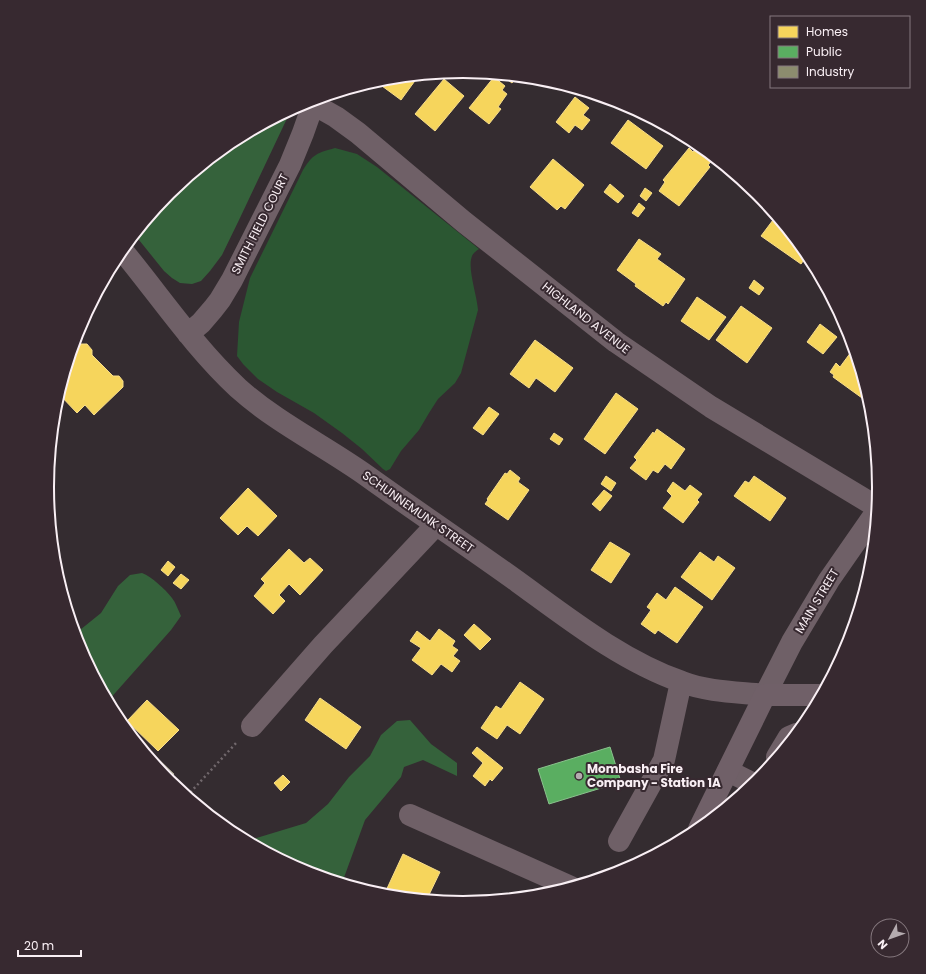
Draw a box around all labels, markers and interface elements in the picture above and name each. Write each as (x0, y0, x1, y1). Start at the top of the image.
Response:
legend (770, 16, 910, 88)
text: Homes (806, 23, 848, 40)
text: Public (806, 43, 842, 60)
text: Industry (806, 63, 855, 80)
street label: SMITH FIELD COURT (227, 170, 293, 277)
street label: HIGHLAND AVENUE (539, 278, 634, 357)
street label: SCHUNNEMUNK STREET (359, 467, 478, 557)
street label: MAIN STREET (791, 565, 843, 636)
place label: Mombasha Fire Company - Station 1A (587, 760, 721, 791)
marker: Mombasha Fire Company - Station 1A (574, 771, 584, 781)
north arrow (870, 918, 910, 958)
scale bar (18, 932, 81, 958)
text: N (874, 936, 891, 953)
text: 20 m (24, 937, 54, 954)

